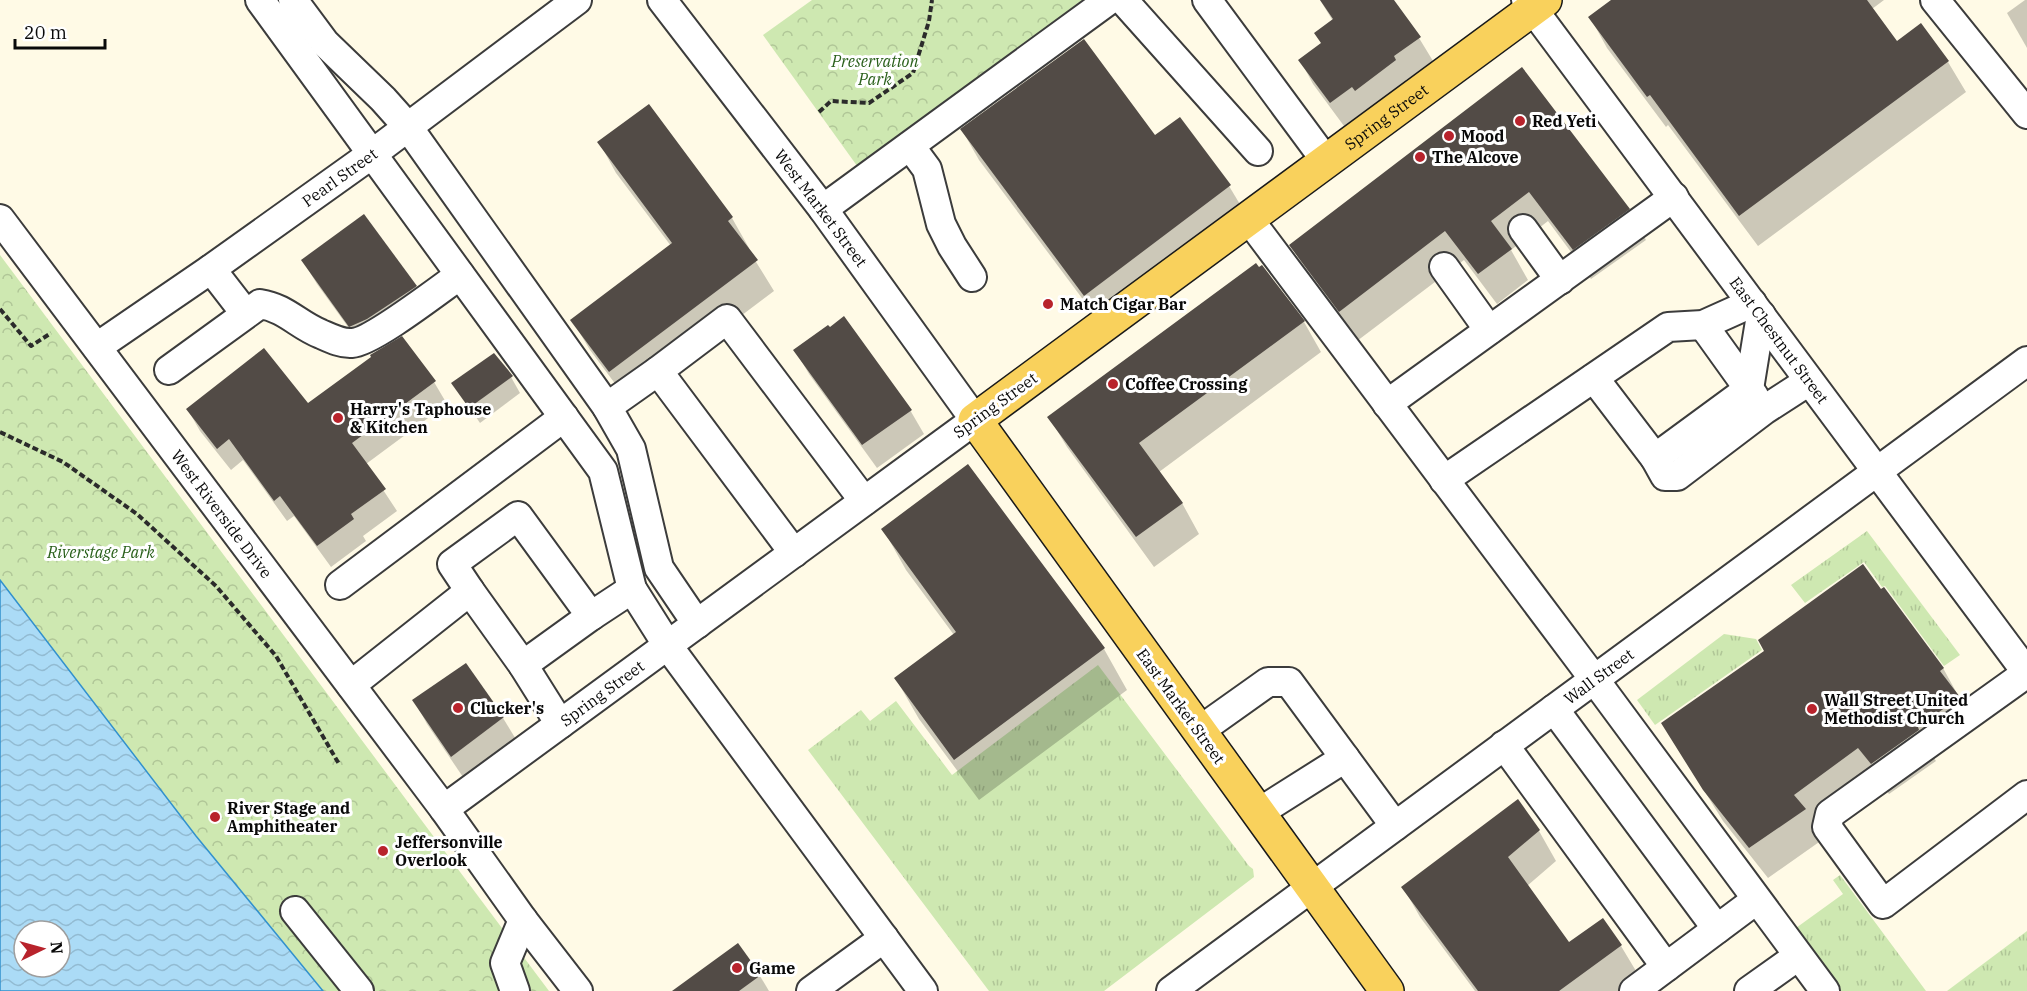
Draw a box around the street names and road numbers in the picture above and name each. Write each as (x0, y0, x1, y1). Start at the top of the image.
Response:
street label: Spring Street (1341, 79, 1432, 154)
street label: Pearl Street (298, 143, 381, 211)
street label: West Market Street (770, 145, 872, 271)
street label: East Chestnut Street (1726, 273, 1833, 408)
street label: Spring Street (949, 368, 1041, 442)
street label: West Riverside Drive (167, 446, 277, 582)
street label: East Market Street (1132, 644, 1230, 768)
street label: Wall Street (1560, 644, 1638, 708)
street label: Spring Street (556, 656, 648, 730)

